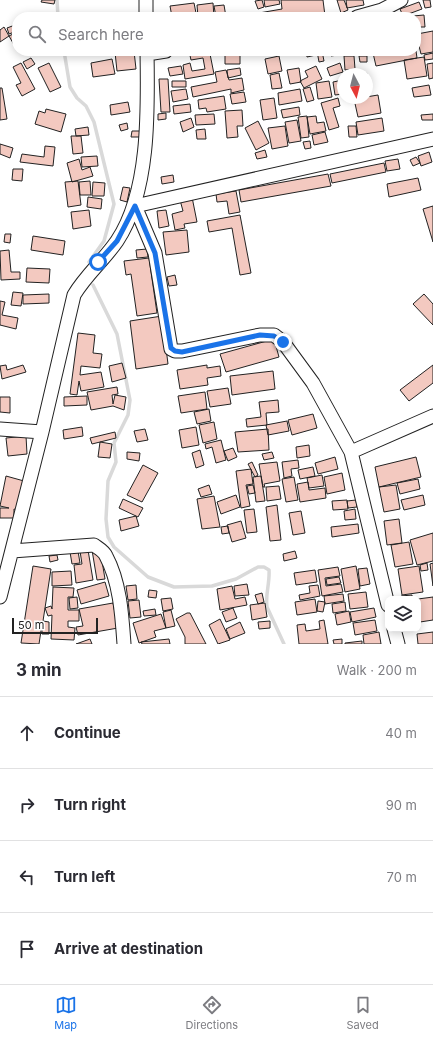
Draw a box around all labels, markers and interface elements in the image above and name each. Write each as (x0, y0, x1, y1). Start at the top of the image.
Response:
search box (12, 12, 421, 56)
icon: search (26, 23, 48, 45)
text: Search here (58, 25, 144, 44)
north arrow (337, 68, 373, 104)
route start (89, 253, 107, 271)
route end (274, 333, 292, 351)
map controls (385, 596, 421, 632)
button: layers (385, 596, 421, 632)
scale bar (12, 616, 98, 635)
text: 50 m (18, 618, 44, 632)
text: 3 min (16, 660, 62, 680)
text: Walk · 200 m (337, 662, 417, 678)
icon: ahead (16, 722, 38, 744)
text: Continue (54, 723, 121, 742)
text: 40 m (385, 725, 417, 741)
icon: right (16, 794, 38, 816)
text: Turn right (54, 795, 126, 814)
text: 90 m (386, 797, 417, 813)
icon: left (16, 866, 38, 888)
text: Turn left (54, 867, 115, 886)
text: 70 m (387, 869, 417, 885)
icon: arrive (16, 938, 38, 960)
text: Arrive at destination (54, 939, 203, 958)
tab: Map (54, 994, 77, 1032)
tab: Directions (186, 994, 238, 1032)
tab: Saved (347, 994, 379, 1032)

